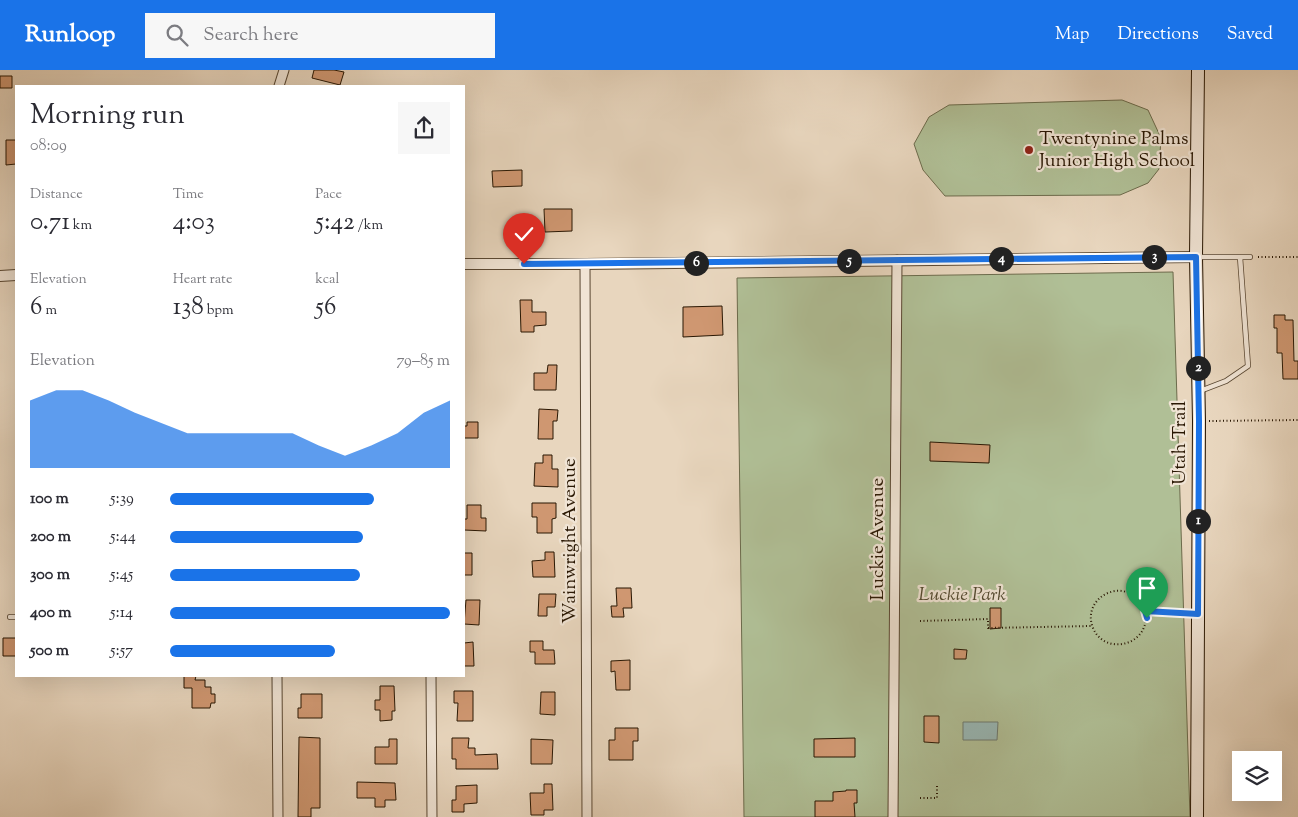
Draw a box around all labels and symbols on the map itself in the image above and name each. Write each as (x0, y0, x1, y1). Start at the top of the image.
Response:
place label: Twentynine Palms Junior High School (1038, 126, 1195, 175)
marker: Twentynine Palms Junior High School (1023, 144, 1035, 156)
pin (503, 213, 545, 264)
pin: 3 (1142, 244, 1166, 270)
pin: 4 (988, 246, 1014, 272)
pin: 5 (836, 248, 862, 274)
pin: 6 (684, 250, 708, 276)
pin: 2 (1186, 356, 1210, 380)
street label: Utah Trail (1167, 401, 1194, 485)
street label: Wainwright Avenue (557, 458, 584, 624)
street label: Luckie Avenue (865, 477, 892, 600)
pin: 1 (1186, 508, 1210, 534)
pin (1126, 567, 1168, 618)
park label: Luckie Park (918, 582, 1006, 609)

